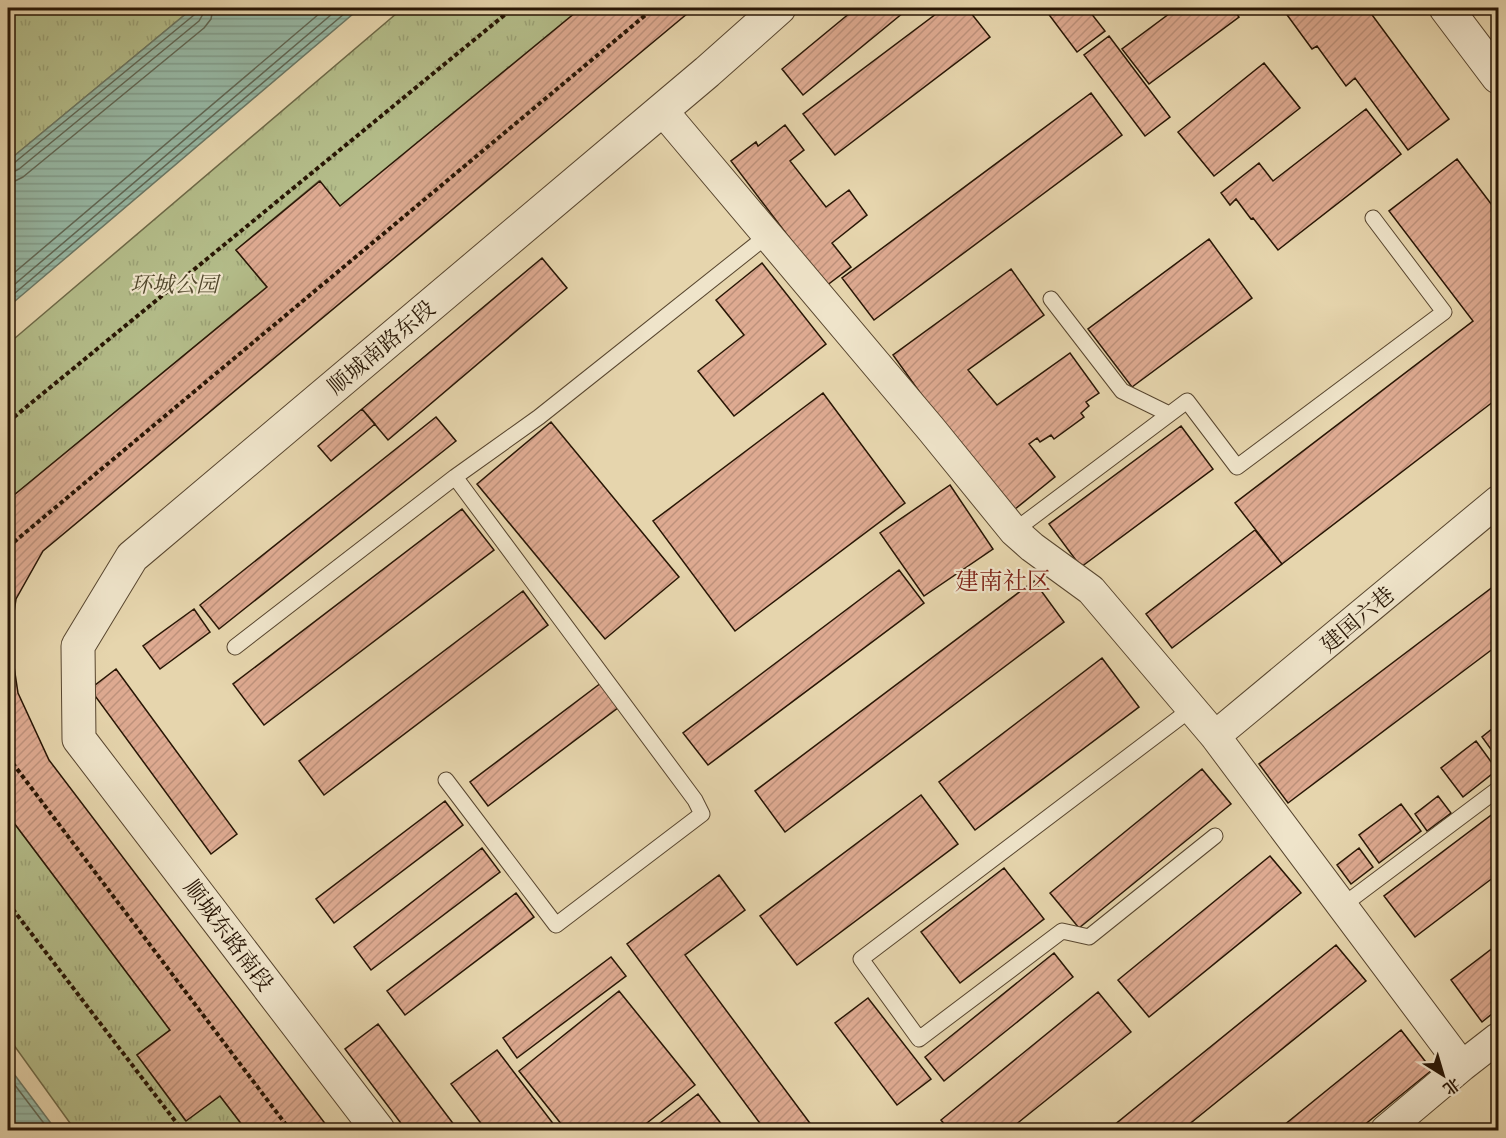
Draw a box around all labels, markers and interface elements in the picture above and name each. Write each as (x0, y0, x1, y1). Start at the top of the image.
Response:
park label: 环城公园 (130, 271, 221, 303)
street label: 顺城南路东段 (322, 295, 444, 404)
district label: 建南社区 (955, 566, 1051, 600)
street label: 建国六巷 (1315, 581, 1403, 662)
street label: 顺城东路南段 (174, 874, 279, 999)
north arrow (1413, 1045, 1473, 1105)
text: 北 (1437, 1071, 1464, 1099)

